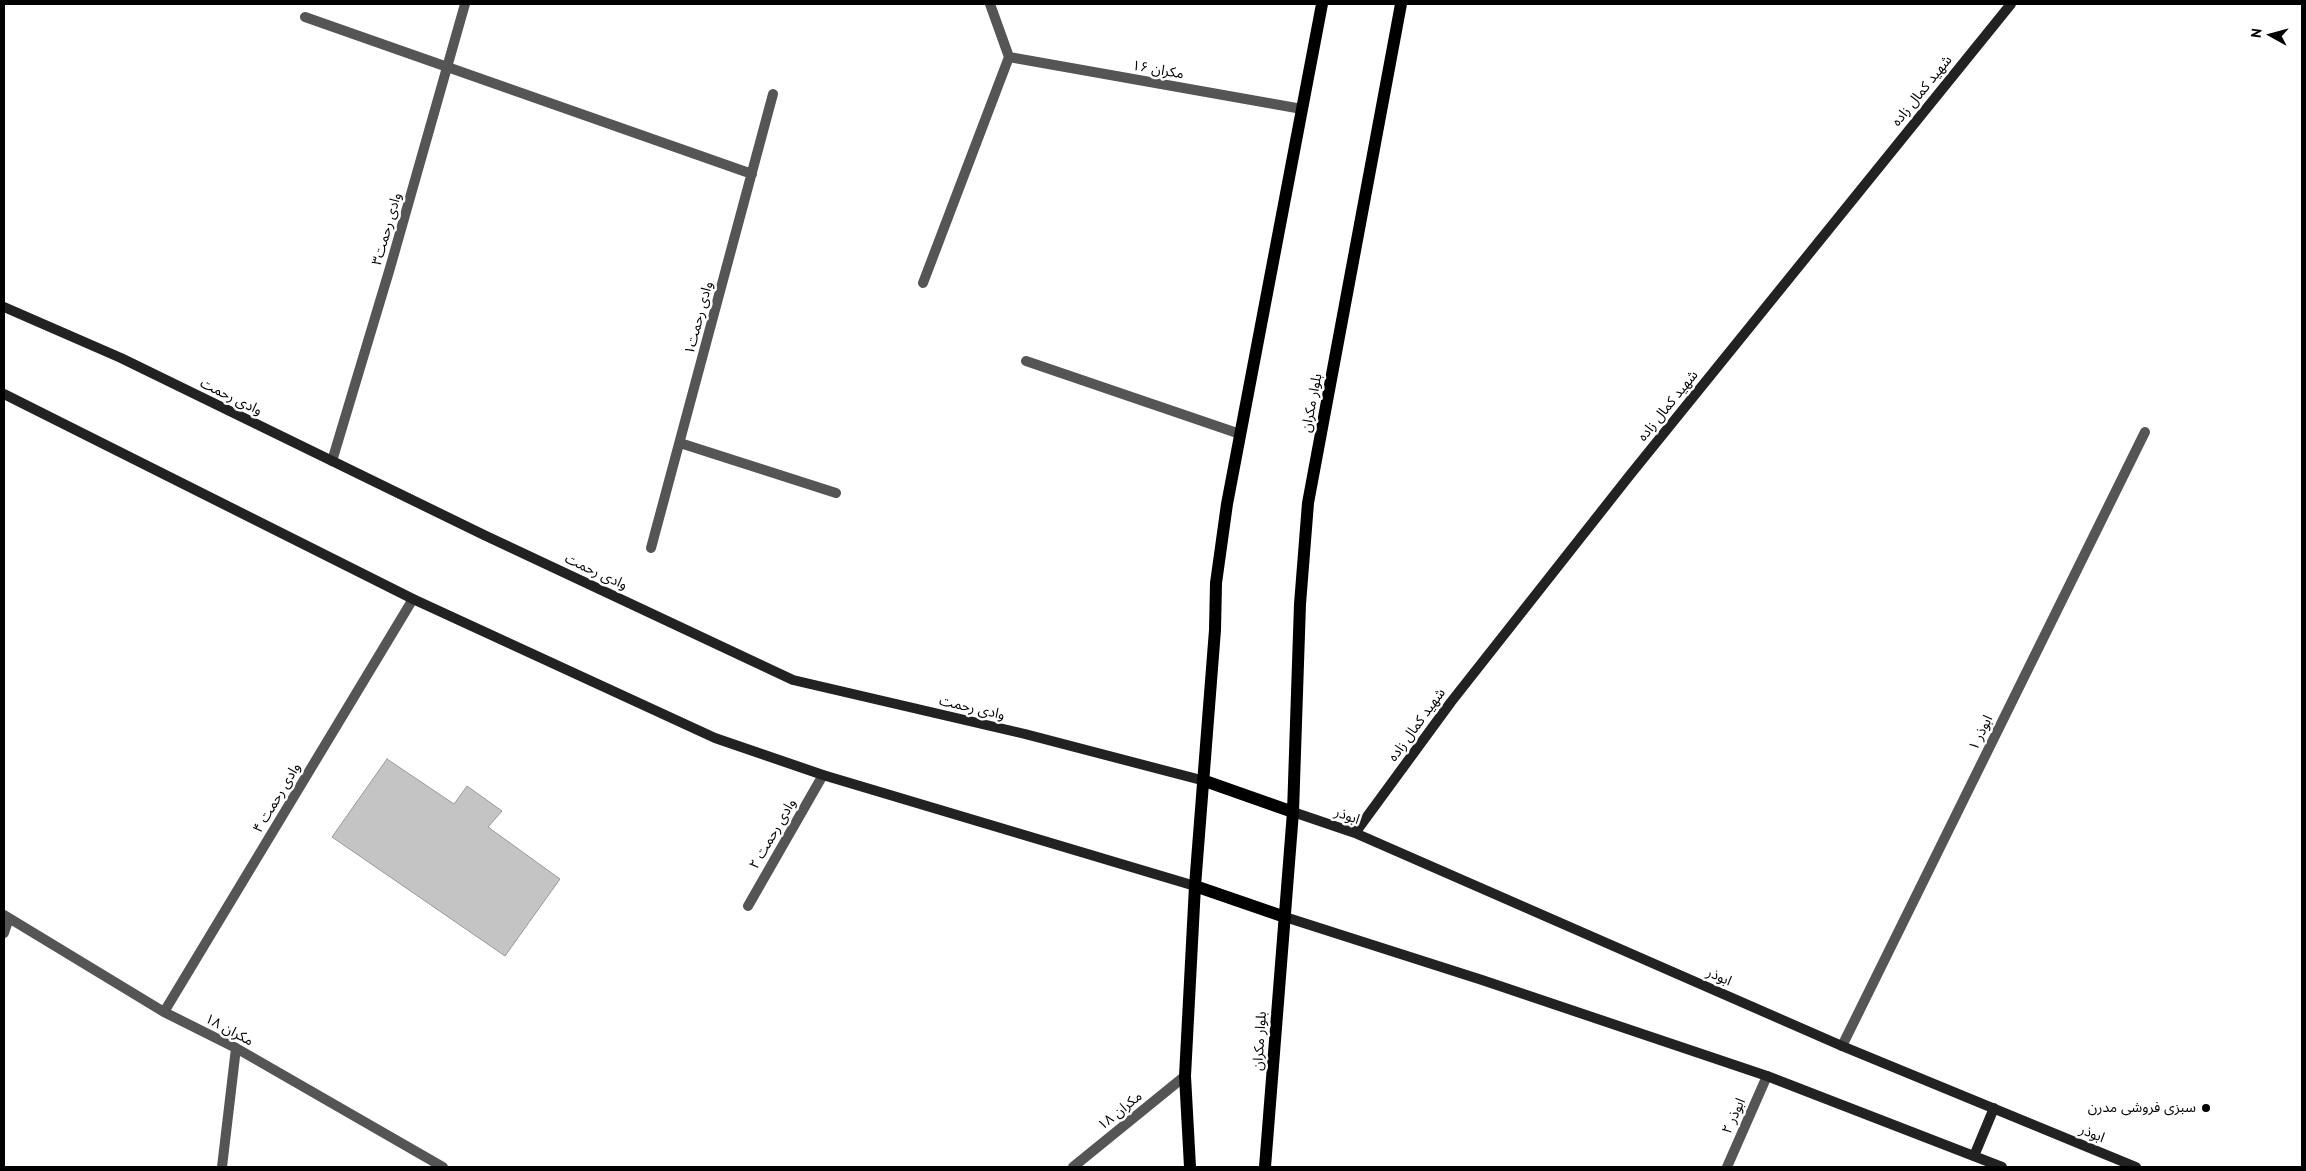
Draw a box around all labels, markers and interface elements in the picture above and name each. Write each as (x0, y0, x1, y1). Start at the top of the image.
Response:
north arrow (2246, 10, 2296, 60)
text: N (2247, 28, 2266, 39)
street label: شهید کمال زاده (1888, 52, 1956, 130)
street label: مکران ۱۶ (1131, 57, 1185, 83)
street label: وادی رحمت۳ (369, 191, 405, 267)
street label: وادی رحمت۱ (681, 280, 717, 356)
street label: شهید کمال زاده (1634, 367, 1702, 445)
street label: بلوار مکران (1298, 372, 1326, 434)
street label: وادی رحمت (197, 375, 265, 419)
street label: وادی رحمت (562, 550, 630, 594)
street label: شهید کمال زاده (1385, 685, 1449, 765)
street label: وادی رحمت (938, 692, 1006, 724)
street label: ابوذر ۱ (1965, 713, 1997, 753)
street label: وادی رحمت ۴ (250, 760, 304, 836)
street label: وادی رحمت ۲ (746, 796, 800, 872)
street label: ابوذر (1332, 804, 1362, 828)
street label: ابوذر (1704, 964, 1734, 990)
street label: مکران ۱۸ (202, 1010, 256, 1050)
street label: بلوار مکران (1250, 1011, 1270, 1071)
street label: مکران ۱۸ (1094, 1088, 1146, 1134)
street label: ابوذر ۲ (1719, 1096, 1749, 1136)
place label: سبزی فروشی مدرن (2088, 1100, 2196, 1116)
marker: سبزی فروشی مدرن (2200, 1102, 2212, 1114)
street label: ابوذر (2077, 1121, 2107, 1147)

